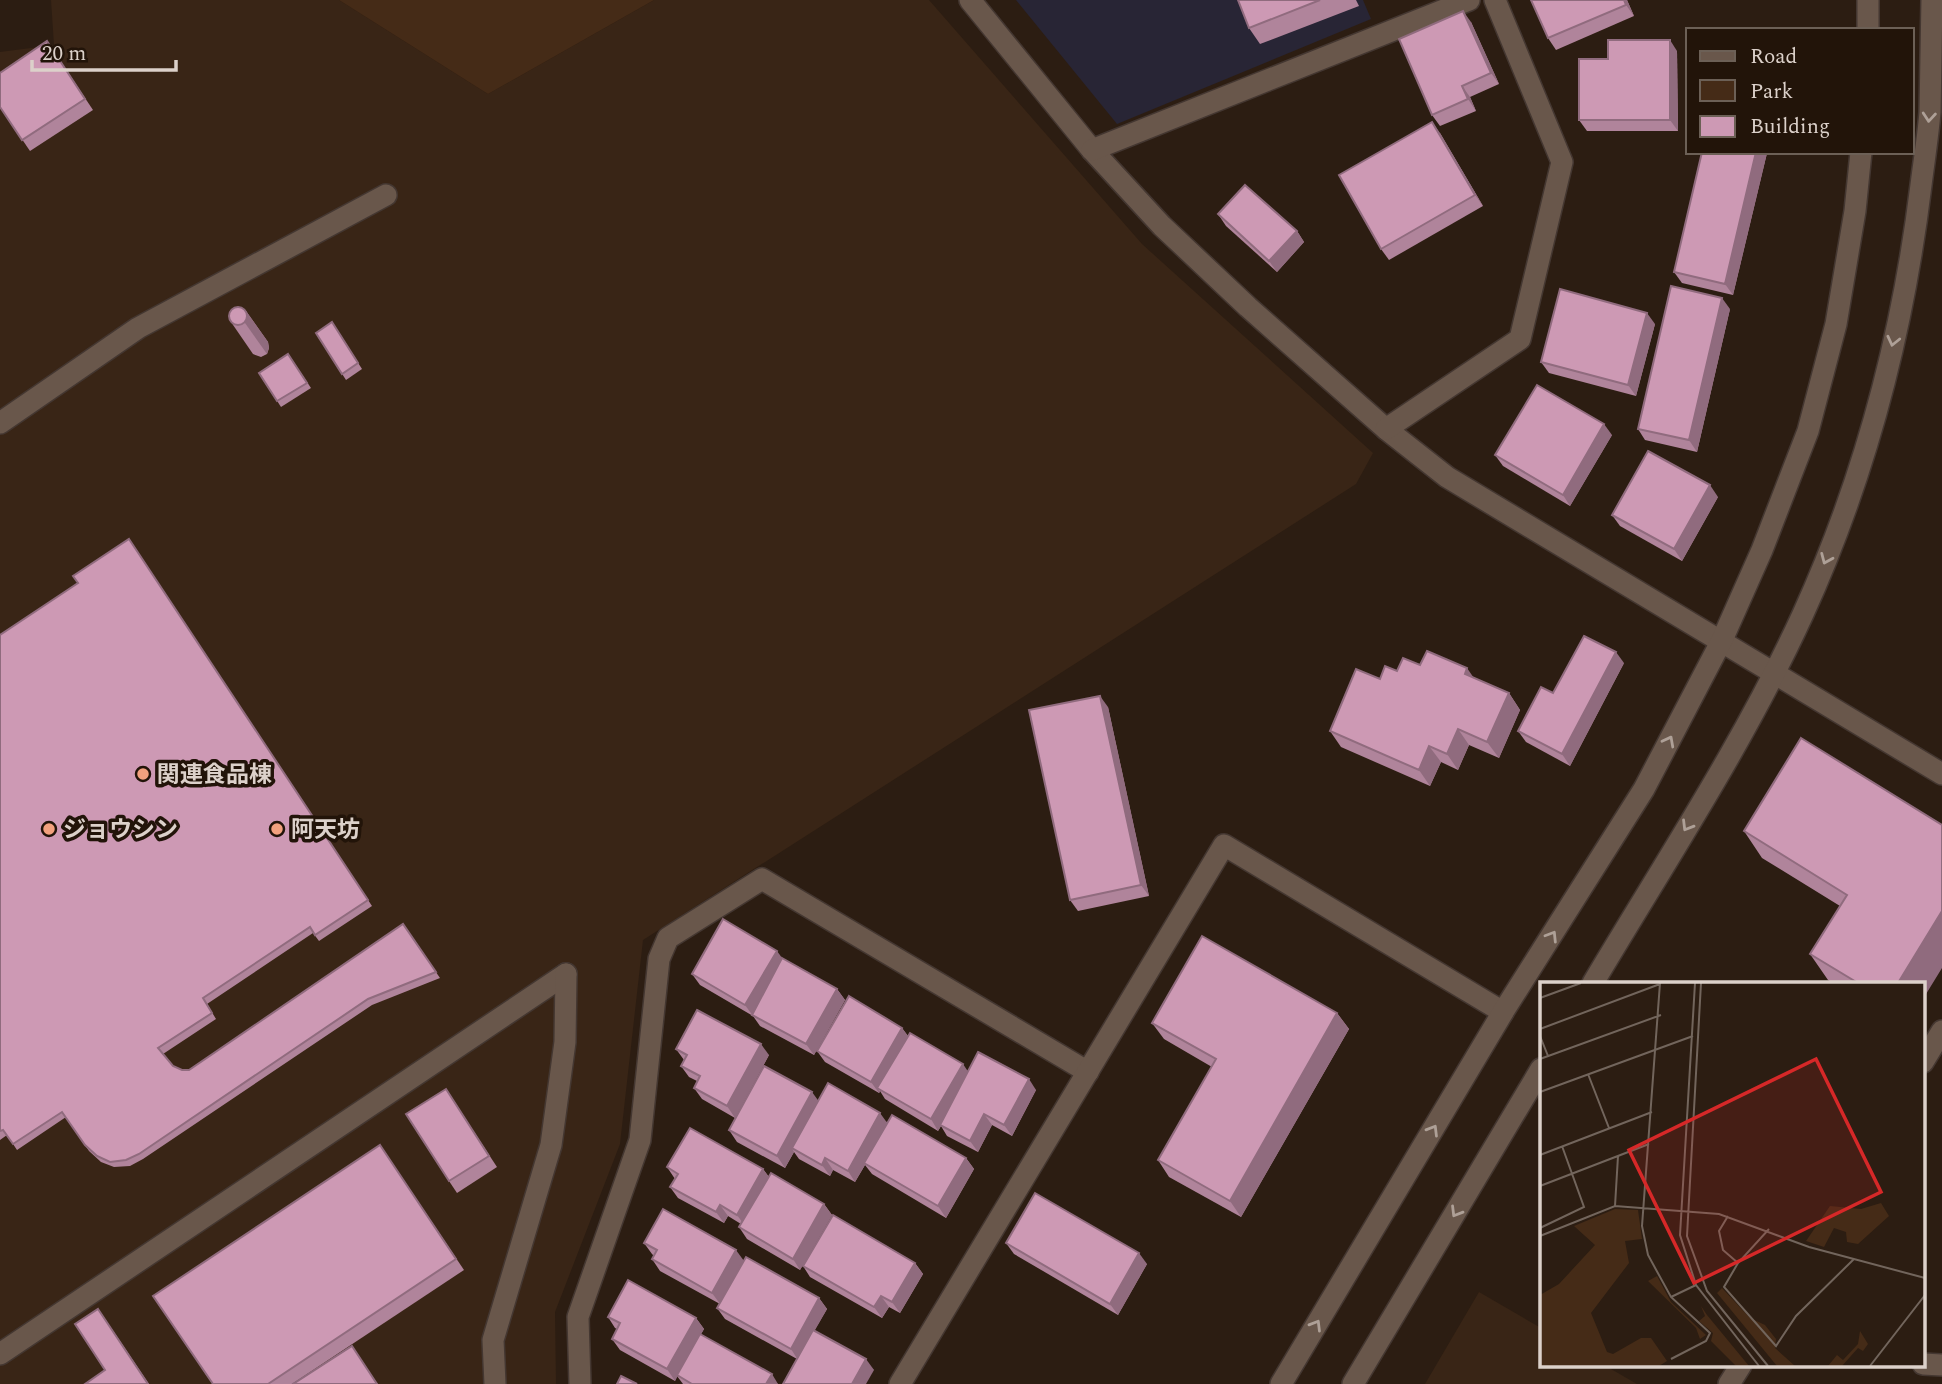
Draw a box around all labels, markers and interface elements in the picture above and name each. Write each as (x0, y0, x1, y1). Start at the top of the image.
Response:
scale bar (32, 28, 175, 72)
legend (1686, 28, 1914, 154)
text: 20 m (42, 38, 86, 70)
text: Road (1750, 41, 1797, 73)
text: Park (1750, 76, 1794, 108)
text: Building (1750, 111, 1830, 143)
one-way arrow (1922, 112, 1937, 123)
one-way arrow (1886, 335, 1901, 347)
one-way arrow (1820, 552, 1834, 564)
one-way arrow (1661, 736, 1674, 749)
place label: 関連食品棟 (157, 758, 272, 793)
marker: 関連食品棟 (135, 766, 151, 782)
place label: ジョウシン (63, 813, 178, 848)
place label: 阿天坊 (291, 813, 360, 848)
one-way arrow (1683, 818, 1696, 831)
marker: ジョウシン (41, 821, 57, 837)
marker: 阿天坊 (269, 821, 285, 837)
one-way arrow (1543, 931, 1556, 944)
inset map (1540, 982, 1924, 1366)
one-way arrow (1425, 1125, 1438, 1138)
one-way arrow (1451, 1204, 1464, 1217)
one-way arrow (1308, 1320, 1321, 1333)

